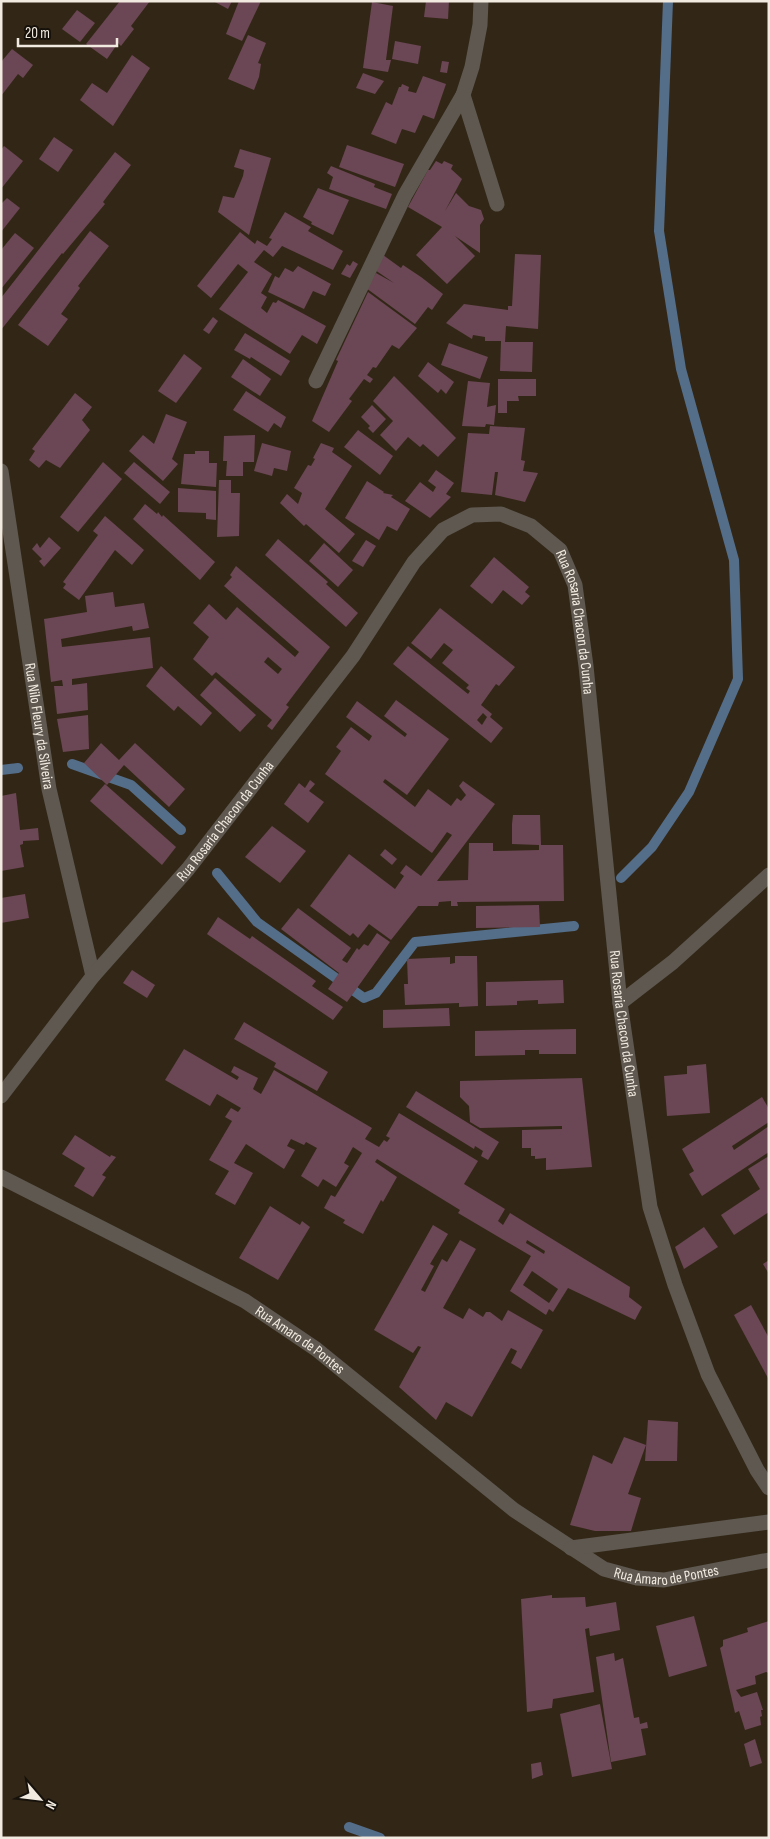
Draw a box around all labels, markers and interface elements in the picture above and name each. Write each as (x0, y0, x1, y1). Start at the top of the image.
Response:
scale bar (18, 15, 116, 47)
text: 20 m (25, 24, 50, 43)
street label: Rua Rosaria Chacon da Cunha (551, 547, 598, 696)
street label: Rua Nilo Fleury da Silveira (21, 662, 58, 791)
street label: Rua Rosaria Chacon da Cunha (172, 757, 278, 885)
street label: Rua Rosaria Chacon da Cunha (605, 949, 643, 1098)
street label: Rua Amaro de Pontes (252, 1301, 349, 1378)
street label: Rua Amaro de Pontes (612, 1560, 720, 1590)
north arrow (15, 1774, 65, 1824)
text: N (42, 1798, 60, 1812)

